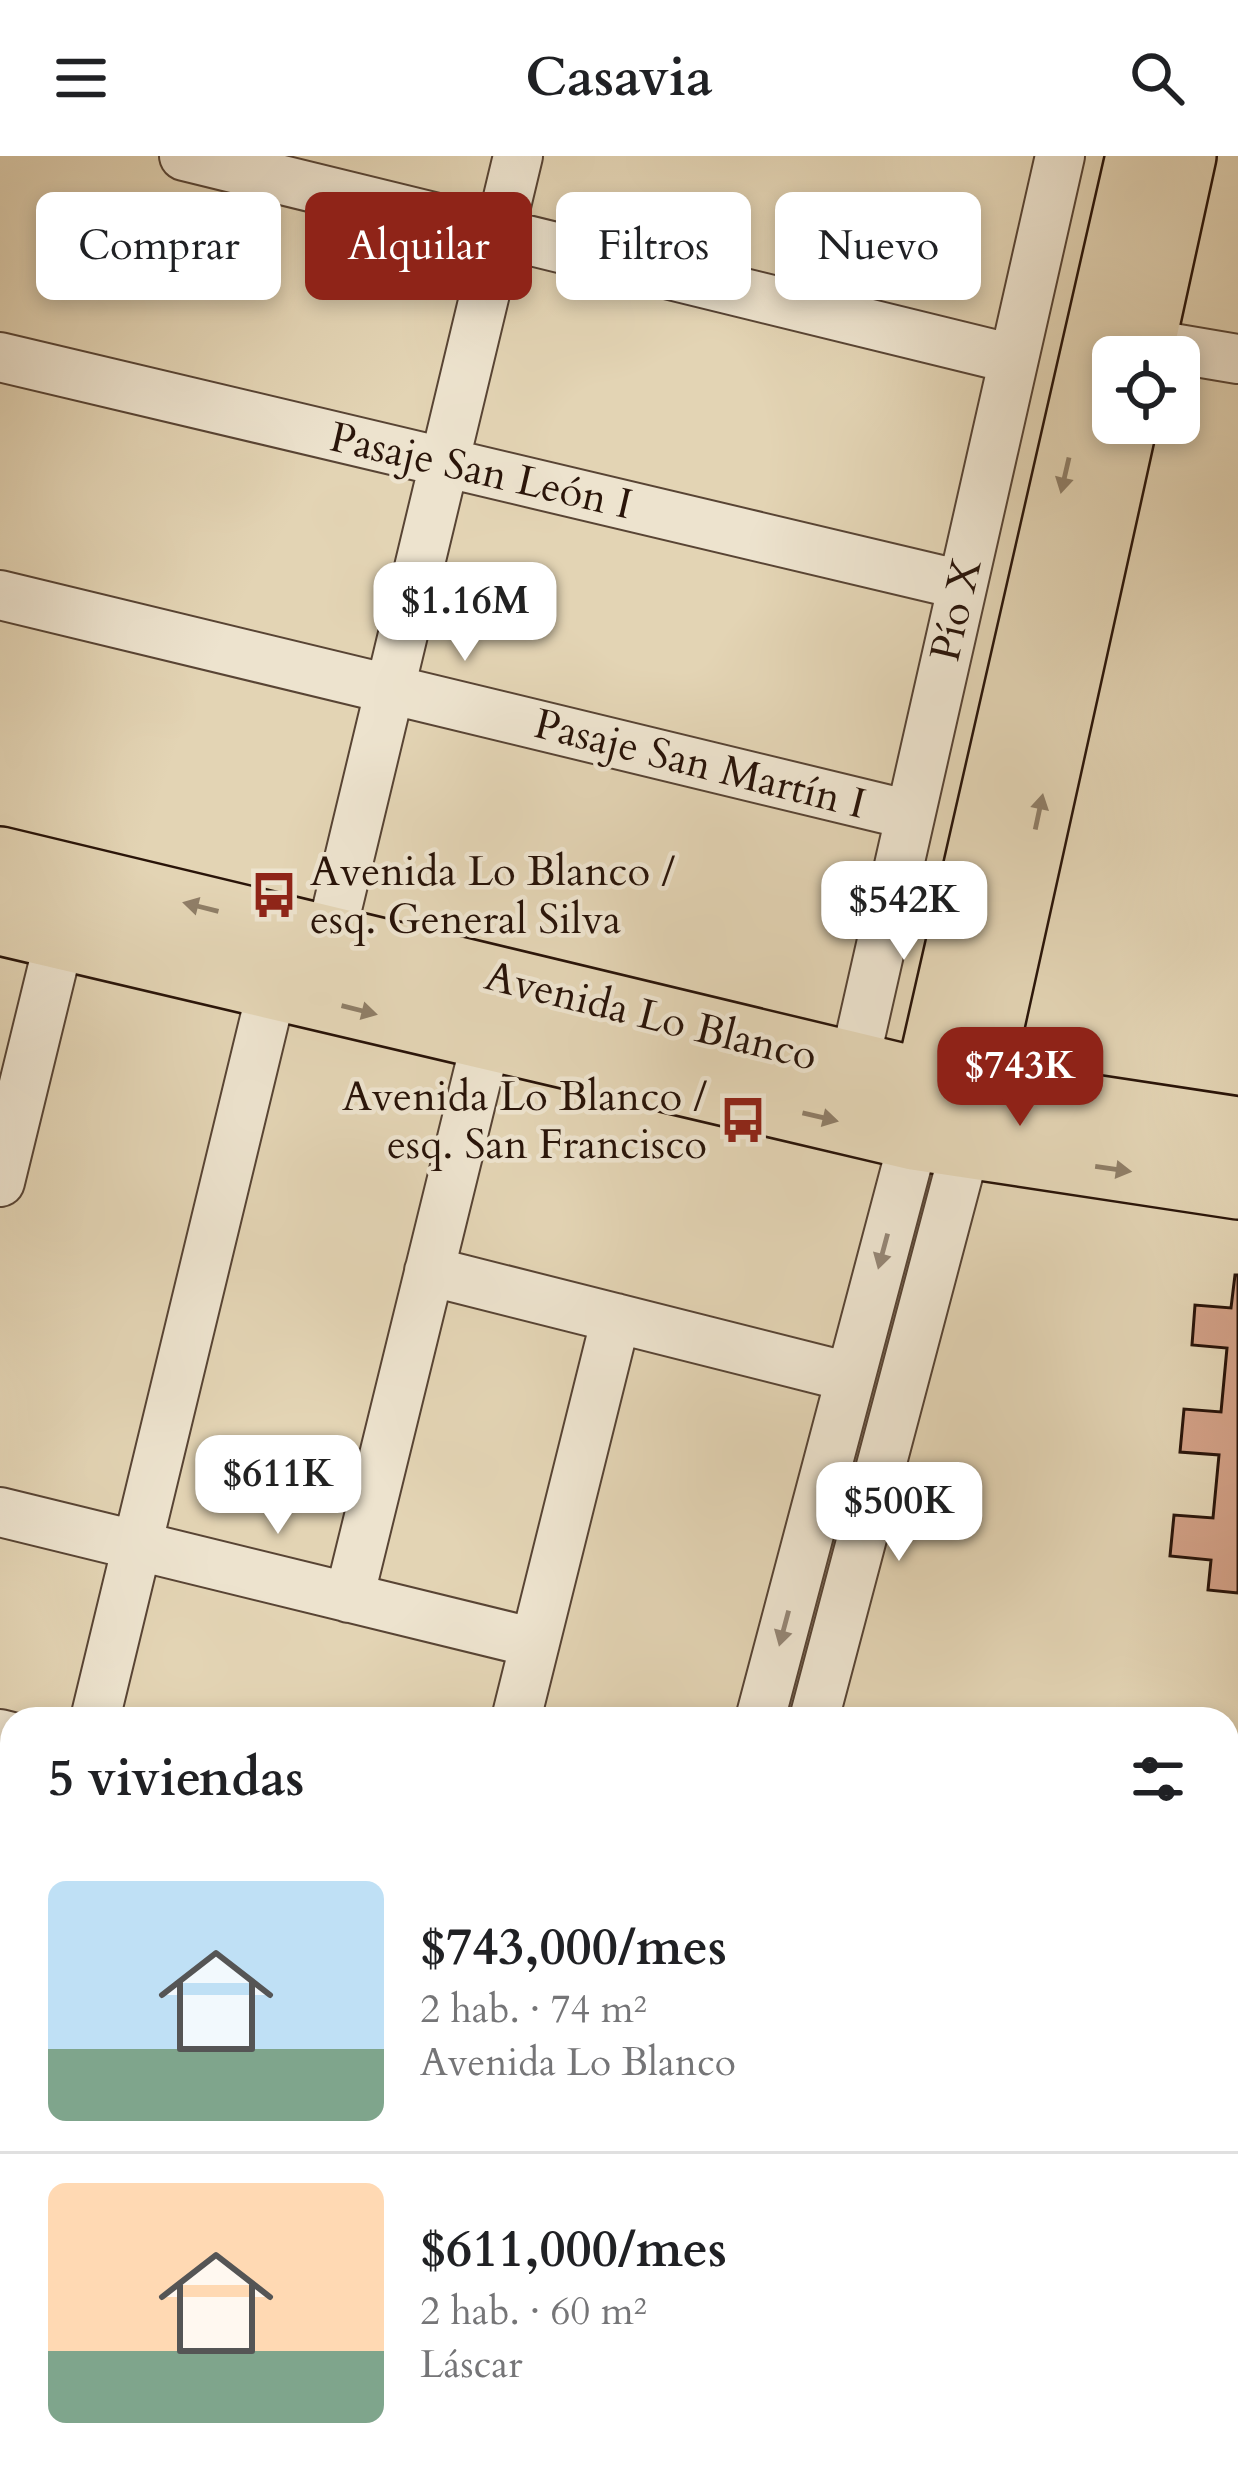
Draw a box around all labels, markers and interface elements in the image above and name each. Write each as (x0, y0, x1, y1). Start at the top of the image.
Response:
text: Casavia (525, 42, 713, 115)
icon: menu (48, 45, 114, 111)
icon: search (1124, 45, 1190, 111)
chip: Comprar (36, 192, 281, 300)
chip: Alquilar (305, 192, 532, 300)
chip: Filtros (556, 192, 751, 300)
chip: Nuevo (775, 192, 981, 300)
map controls (1092, 336, 1200, 444)
button: locate (1092, 336, 1200, 444)
street label: Pasaje San León I (324, 409, 638, 533)
one-way arrow (1055, 456, 1074, 493)
street label: Pío X (917, 553, 995, 667)
pin: $1.16M (367, 562, 563, 664)
text: $1.16M (400, 574, 530, 627)
street label: Pasaje San Martín I (528, 695, 872, 833)
one-way arrow (1031, 792, 1050, 830)
place label: Avenida Lo Blanco / esq. General Silva (310, 843, 675, 948)
pin: $542K (820, 861, 988, 963)
bus stop icon: Avenida Lo Blanco / esq. General Silva (249, 870, 299, 920)
text: $542K (848, 873, 960, 926)
one-way arrow (183, 897, 220, 916)
street label: Avenida Lo Blanco (479, 947, 823, 1085)
one-way arrow (340, 1001, 377, 1020)
pin: $743K (936, 1027, 1104, 1129)
text: $743K (964, 1039, 1076, 1092)
place label: Avenida Lo Blanco / esq. San Francisco (342, 1068, 707, 1173)
bus stop icon: Avenida Lo Blanco / esq. San Francisco (718, 1095, 768, 1145)
one-way arrow (802, 1108, 839, 1127)
one-way arrow (1094, 1160, 1132, 1179)
one-way arrow (873, 1233, 892, 1270)
pin: $611K (194, 1435, 362, 1537)
text: $611K (222, 1447, 334, 1500)
pin: $500K (815, 1462, 983, 1564)
text: $500K (843, 1474, 955, 1527)
one-way arrow (774, 1610, 793, 1647)
text: 5 viviendas (48, 1744, 304, 1814)
icon: filters (1125, 1746, 1191, 1812)
text: $743,000/mes (420, 1913, 727, 1983)
icon: home (144, 1929, 288, 2073)
text: 2 hab. · 74 m² (420, 1983, 647, 2036)
text: Avenida Lo Blanco (420, 2036, 736, 2089)
text: $611,000/mes (420, 2215, 727, 2285)
icon: home (144, 2231, 288, 2375)
text: 2 hab. · 60 m² (420, 2285, 647, 2338)
text: Láscar (420, 2338, 522, 2391)

